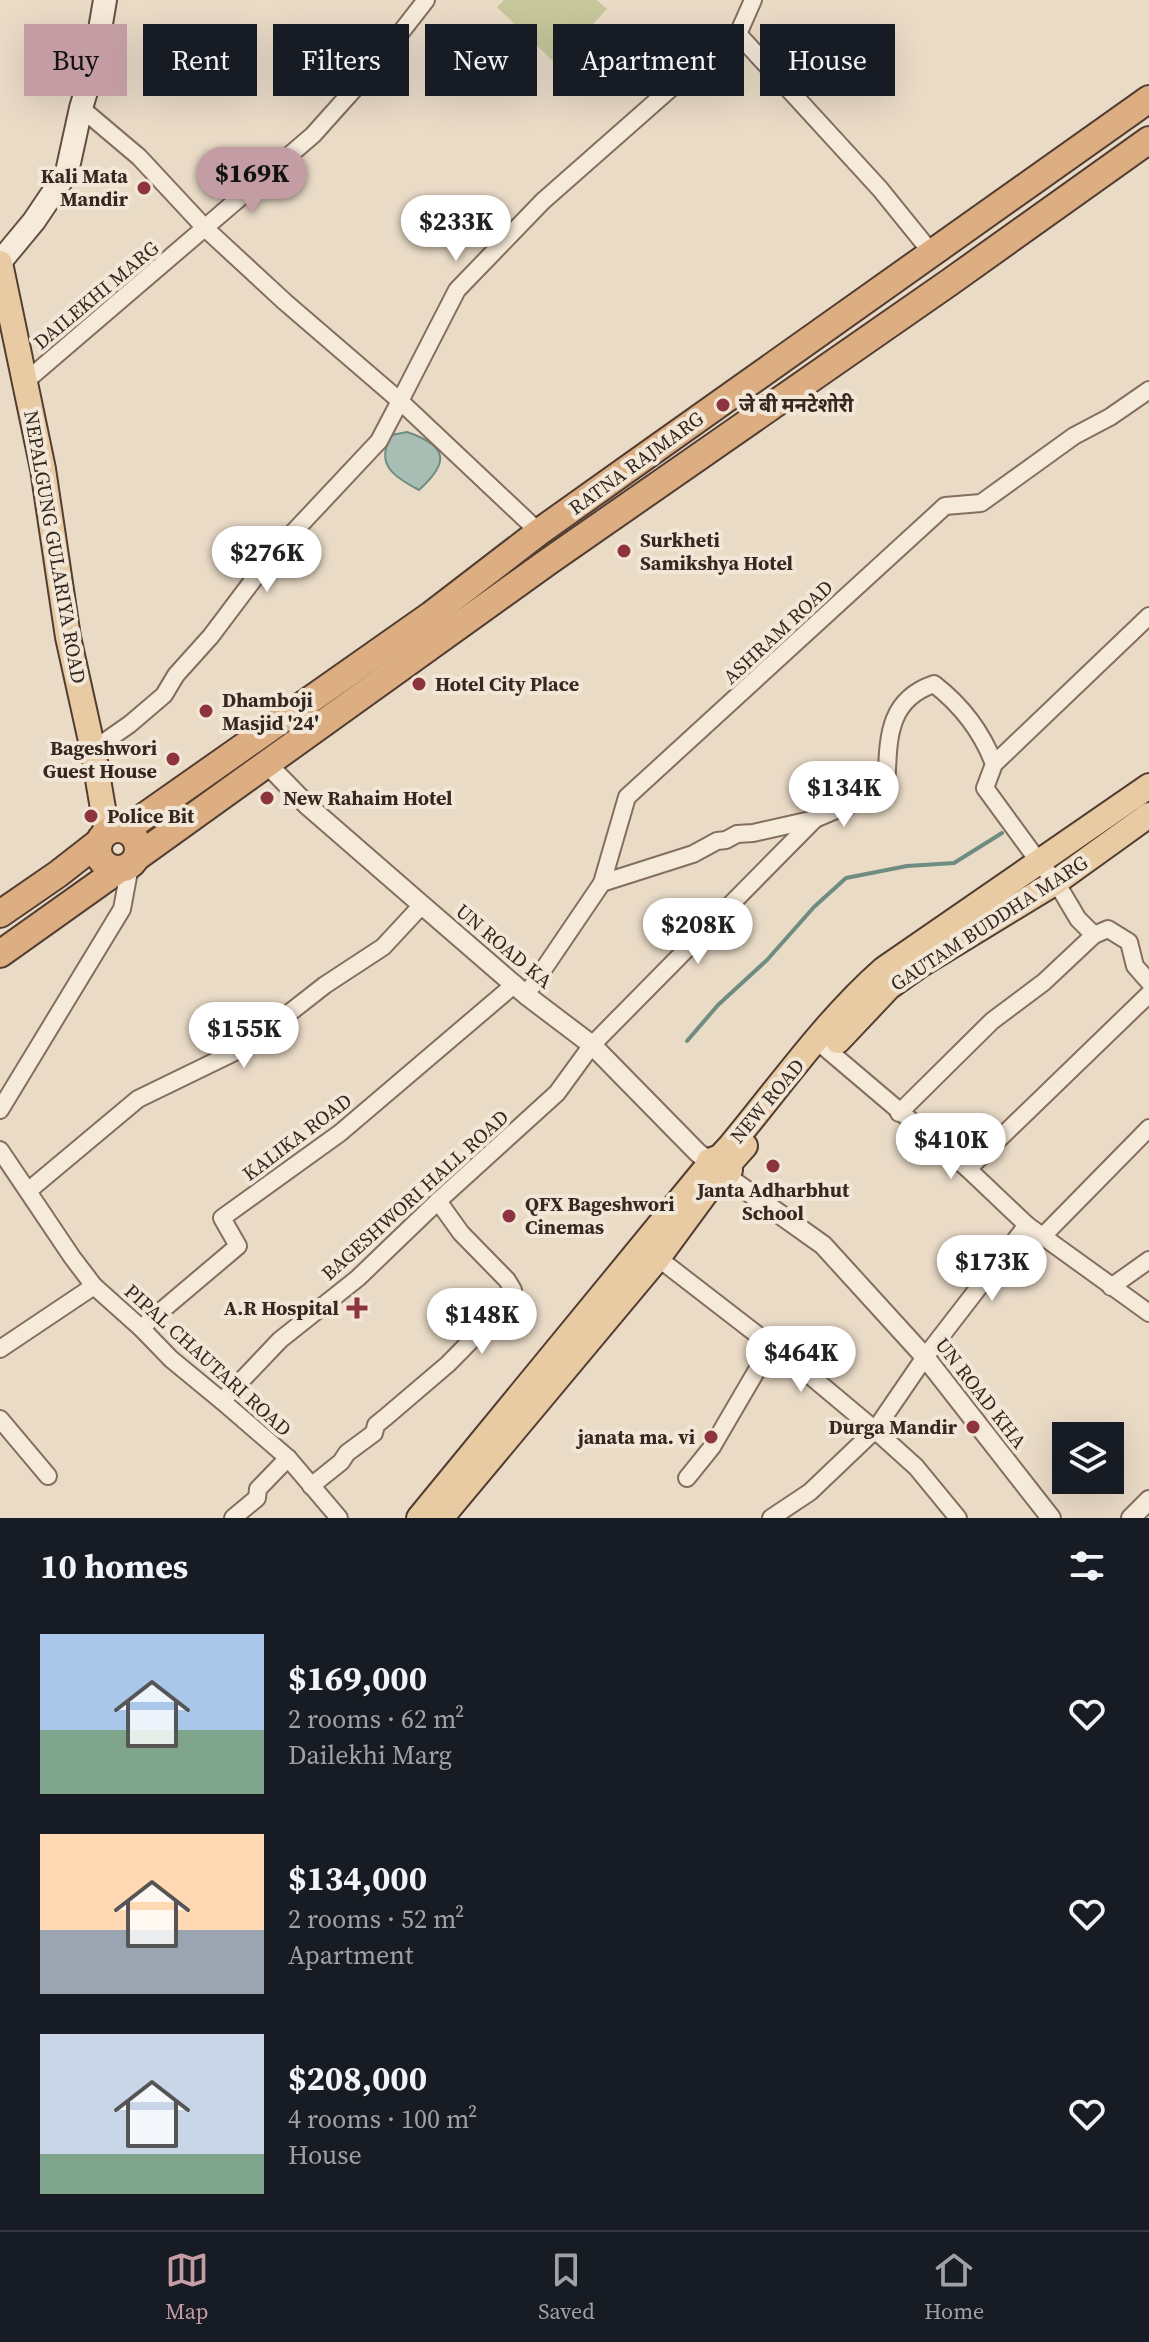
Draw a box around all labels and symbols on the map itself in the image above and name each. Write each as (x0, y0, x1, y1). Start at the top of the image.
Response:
pin: $169K (196, 147, 308, 215)
place label: Kali Mata Mandir (41, 162, 129, 213)
marker: Kali Mata Mandir (135, 179, 153, 197)
pin: $233K (400, 195, 512, 263)
street label: DAILEKHI MARG (27, 234, 165, 356)
place label: जे बी मनटेशोरी (739, 391, 855, 419)
marker: जे बी मनटेशोरी (714, 396, 732, 414)
street label: RATNA RAJMARG (563, 404, 709, 521)
street label: NEPALGUNG GULARIYA ROAD (17, 408, 93, 686)
pin: $276K (211, 526, 323, 594)
place label: Surkheti Samikshya Hotel (640, 526, 793, 577)
marker: Surkheti Samikshya Hotel (615, 542, 633, 560)
street label: ASHRAM ROAD (717, 574, 839, 690)
place label: Hotel City Place (435, 670, 579, 698)
marker: Hotel City Place (410, 675, 428, 693)
place label: Dhamboji Masjid '24' (222, 686, 319, 737)
marker: Dhamboji Masjid '24' (197, 702, 215, 720)
place label: Bageshwori Guest House (43, 734, 157, 785)
marker: Bageshwori Guest House (164, 750, 182, 768)
pin: $134K (788, 761, 900, 829)
place label: New Rahaim Hotel (283, 784, 453, 812)
marker: New Rahaim Hotel (258, 789, 276, 807)
place label: Police Bit (107, 802, 195, 830)
marker: Police Bit (82, 807, 100, 825)
street label: GAUTAM BUDDHA MARG (885, 848, 1094, 998)
street label: UN ROAD KA (450, 897, 559, 995)
pin: $208K (642, 898, 754, 966)
pin: $155K (188, 1002, 300, 1070)
street label: NEW ROAD (723, 1053, 811, 1149)
street label: KALIKA ROAD (237, 1087, 357, 1187)
street label: BAGESHWORI HALL ROAD (315, 1103, 515, 1287)
pin: $410K (895, 1113, 1007, 1181)
marker: Janta Adharbhut School (764, 1157, 782, 1175)
place label: Janta Adharbhut School (695, 1176, 850, 1227)
place label: QFX Bageshwori Cinemas (525, 1190, 675, 1241)
marker: QFX Bageshwori Cinemas (500, 1207, 518, 1225)
pin: $173K (936, 1235, 1048, 1303)
street label: PIPAL CHAUTARI ROAD (118, 1277, 298, 1443)
pin: $148K (426, 1288, 538, 1356)
place label: A.R Hospital (224, 1294, 339, 1322)
marker: A.R Hospital (346, 1297, 368, 1319)
pin: $464K (745, 1326, 857, 1394)
street label: UN ROAD KHA (929, 1332, 1034, 1455)
place label: Durga Mandir (828, 1413, 958, 1441)
marker: Durga Mandir (964, 1418, 982, 1436)
place label: janata ma. vi (576, 1423, 695, 1451)
marker: janata ma. vi (702, 1428, 720, 1446)

